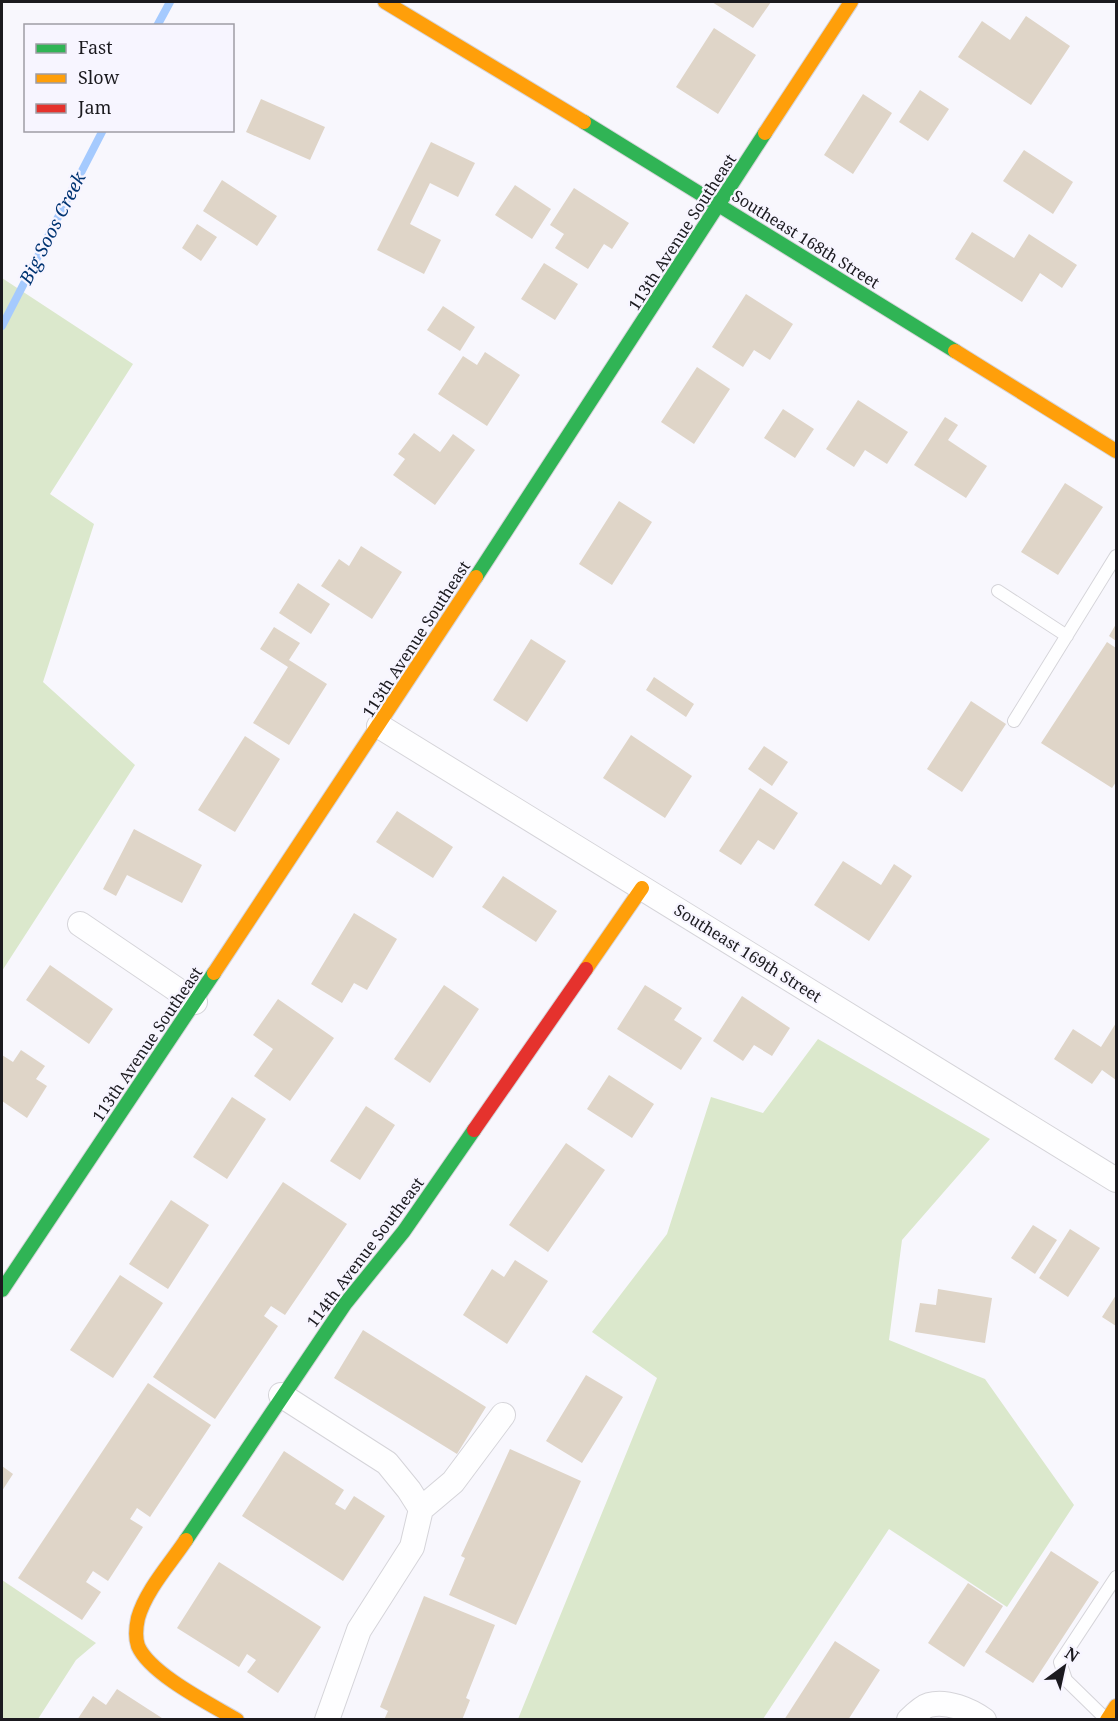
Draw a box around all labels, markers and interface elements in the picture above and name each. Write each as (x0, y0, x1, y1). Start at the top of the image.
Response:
legend (24, 24, 234, 132)
text: Fast (78, 35, 113, 59)
text: Slow (78, 65, 120, 89)
text: Jam (77, 95, 112, 119)
street label: 113th Avenue Southeast (623, 149, 741, 314)
water label: Big Soos Creek (13, 167, 91, 289)
street label: Southeast 168th Street (728, 185, 884, 294)
street label: 113th Avenue Southeast (357, 556, 475, 721)
street label: Southeast 169th Street (670, 899, 826, 1008)
street label: 113th Avenue Southeast (87, 962, 207, 1126)
street label: 114th Avenue Southeast (301, 1172, 429, 1331)
north arrow (1034, 1637, 1094, 1697)
text: N (1061, 1642, 1084, 1667)

